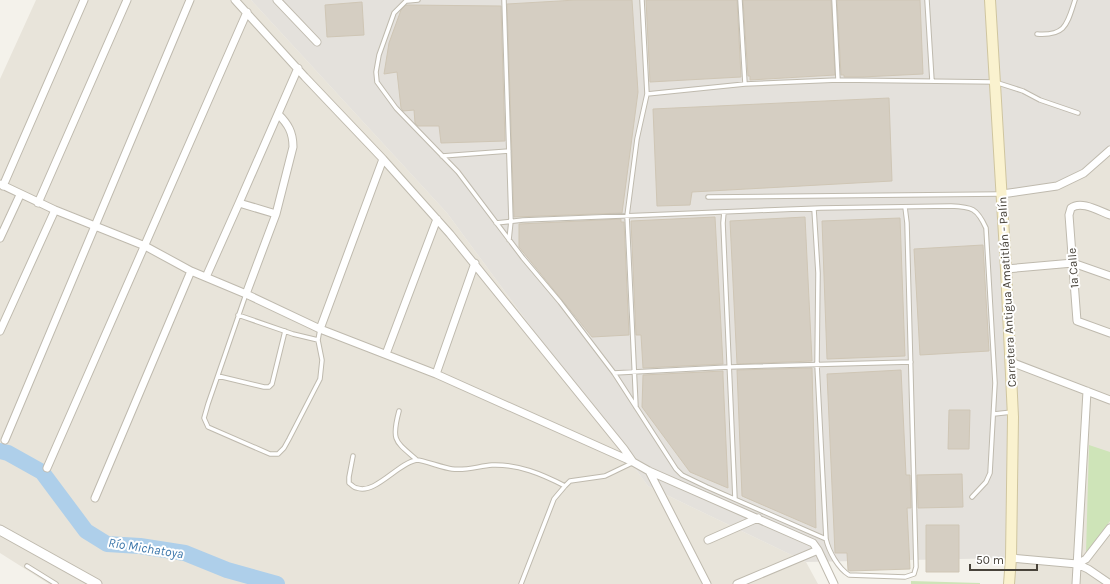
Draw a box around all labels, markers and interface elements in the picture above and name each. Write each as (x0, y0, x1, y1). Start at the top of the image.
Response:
street label: Carretera Antigua Amatitlán - Palín (995, 196, 1019, 388)
street label: 1a Calle (1065, 247, 1081, 289)
water label: Río Michatoya (107, 535, 185, 561)
scale bar (970, 546, 1037, 572)
text: 50 m (976, 553, 1004, 567)

